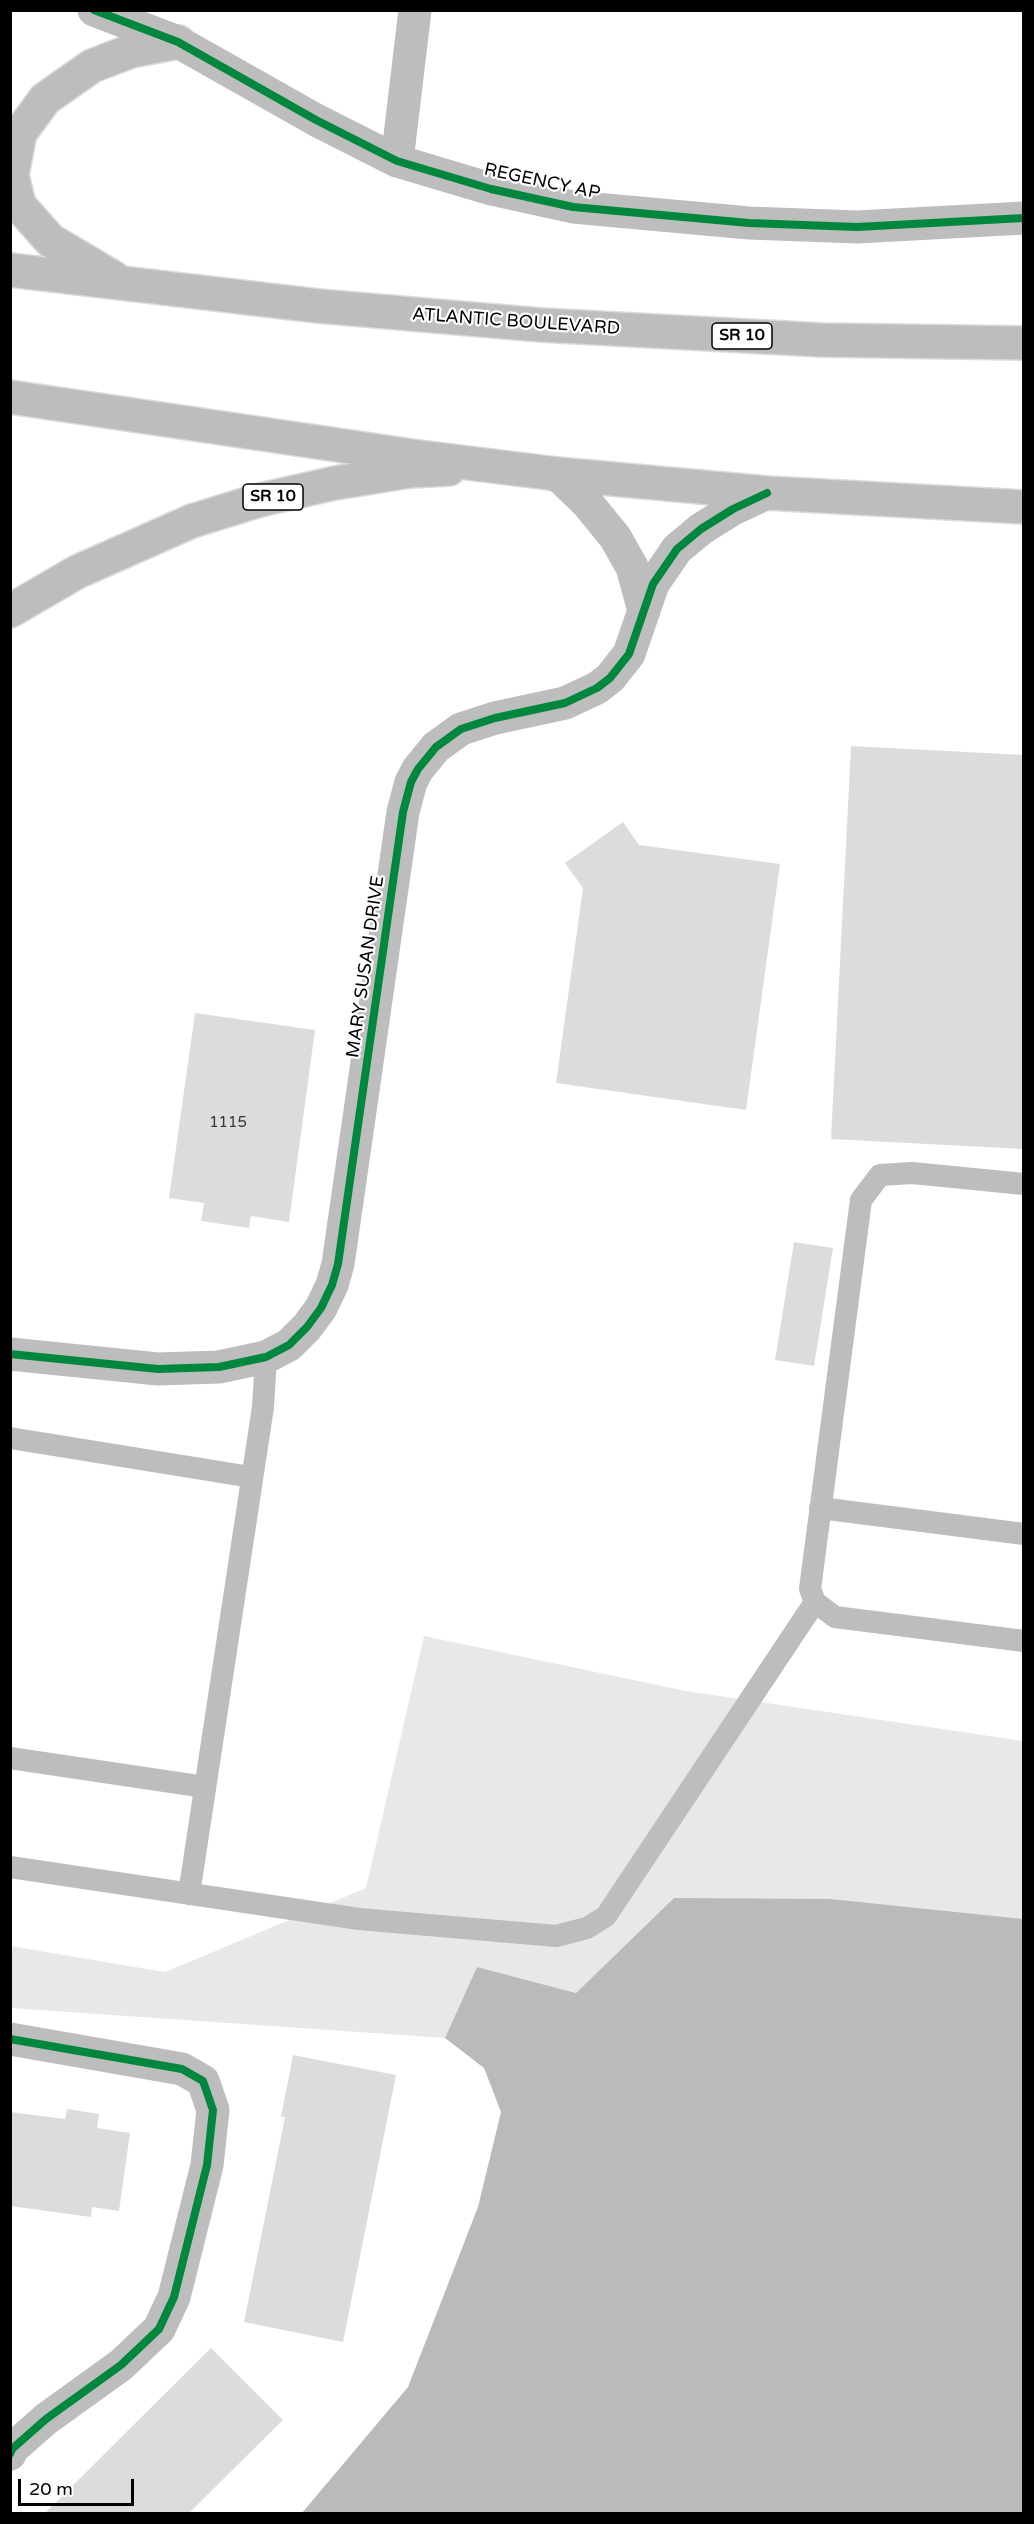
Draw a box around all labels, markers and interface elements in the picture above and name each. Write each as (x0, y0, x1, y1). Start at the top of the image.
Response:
street label: REGENCY AP (482, 159, 602, 205)
street label: ATLANTIC BOULEVARD (411, 304, 621, 340)
road number: SR 10 (712, 323, 772, 349)
road number: SR 10 (243, 484, 303, 510)
street label: MARY SUSAN DRIVE (343, 875, 389, 1059)
house number: 1115 (209, 1114, 247, 1132)
scale bar (21, 2467, 136, 2505)
text: 20 m (29, 2478, 73, 2500)

